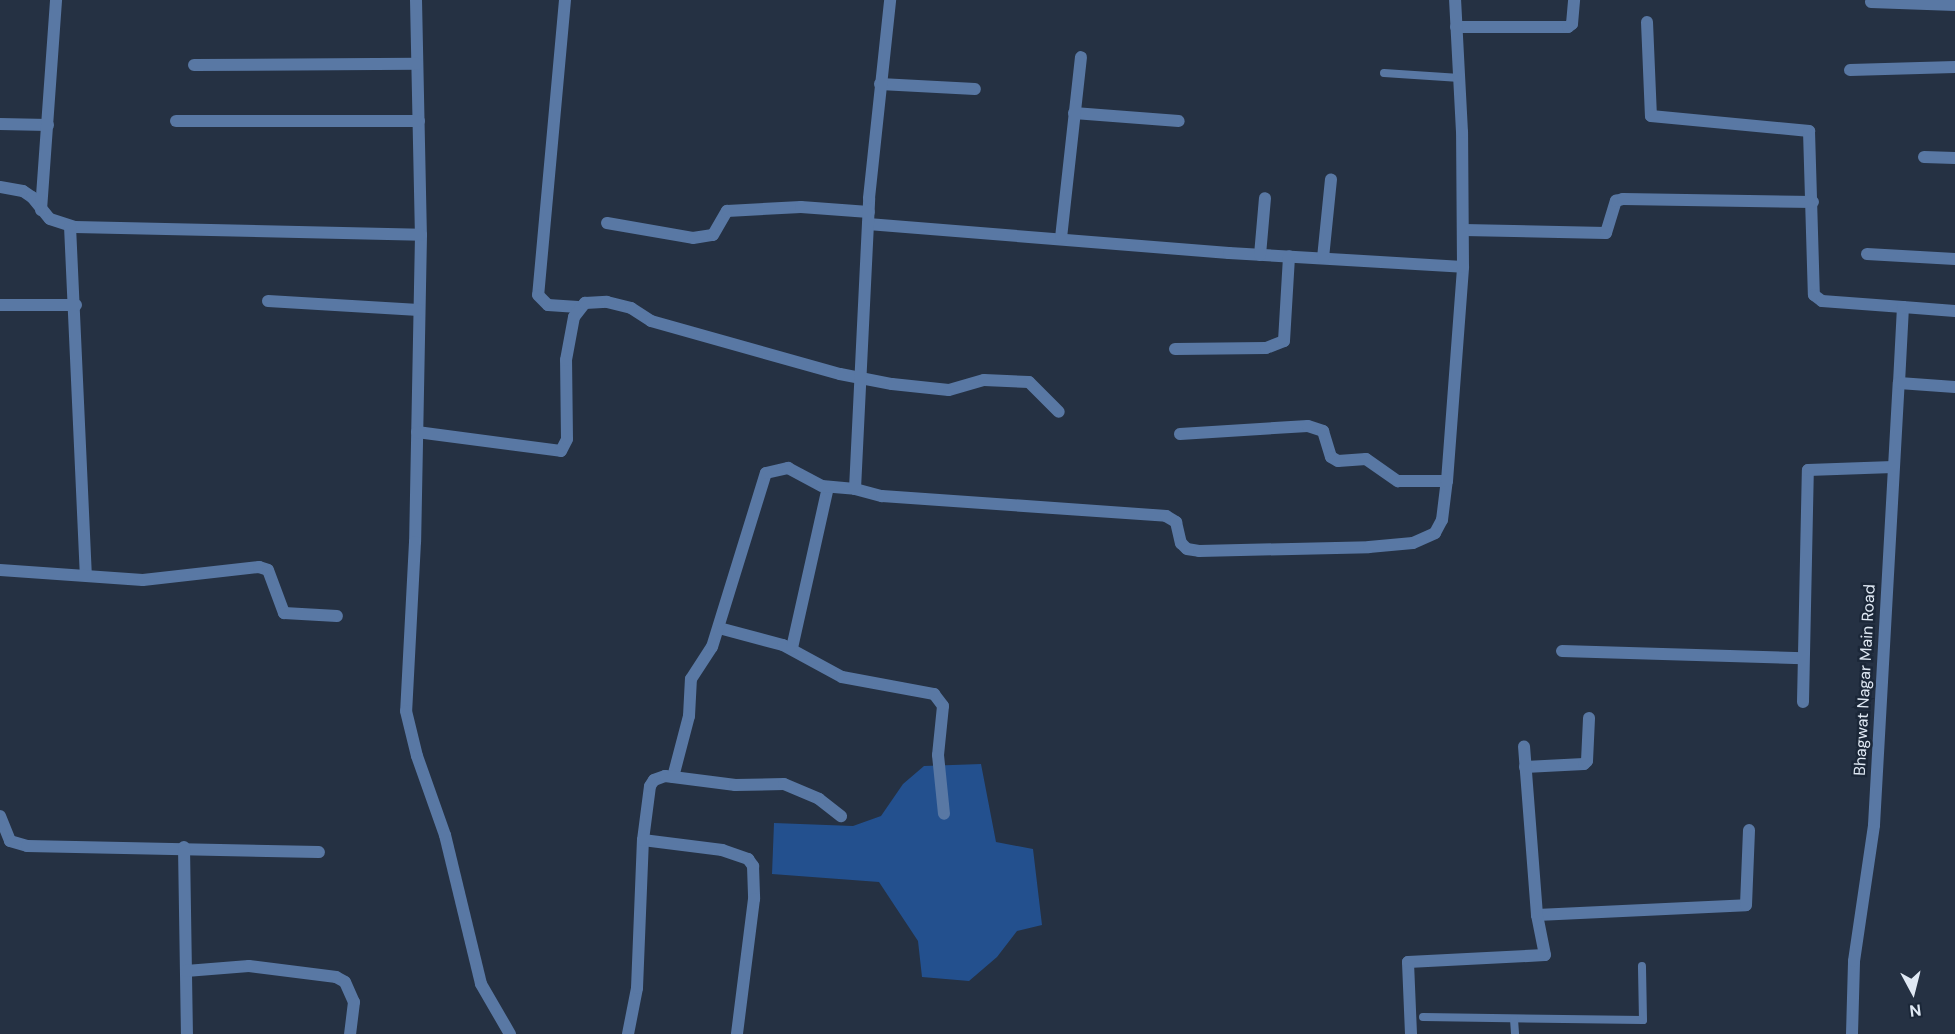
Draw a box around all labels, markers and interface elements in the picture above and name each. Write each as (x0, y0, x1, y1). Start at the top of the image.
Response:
street label: Bhagwat Nagar Main Road (1850, 584, 1880, 776)
north arrow (1883, 962, 1943, 1022)
text: N (1908, 999, 1922, 1021)

